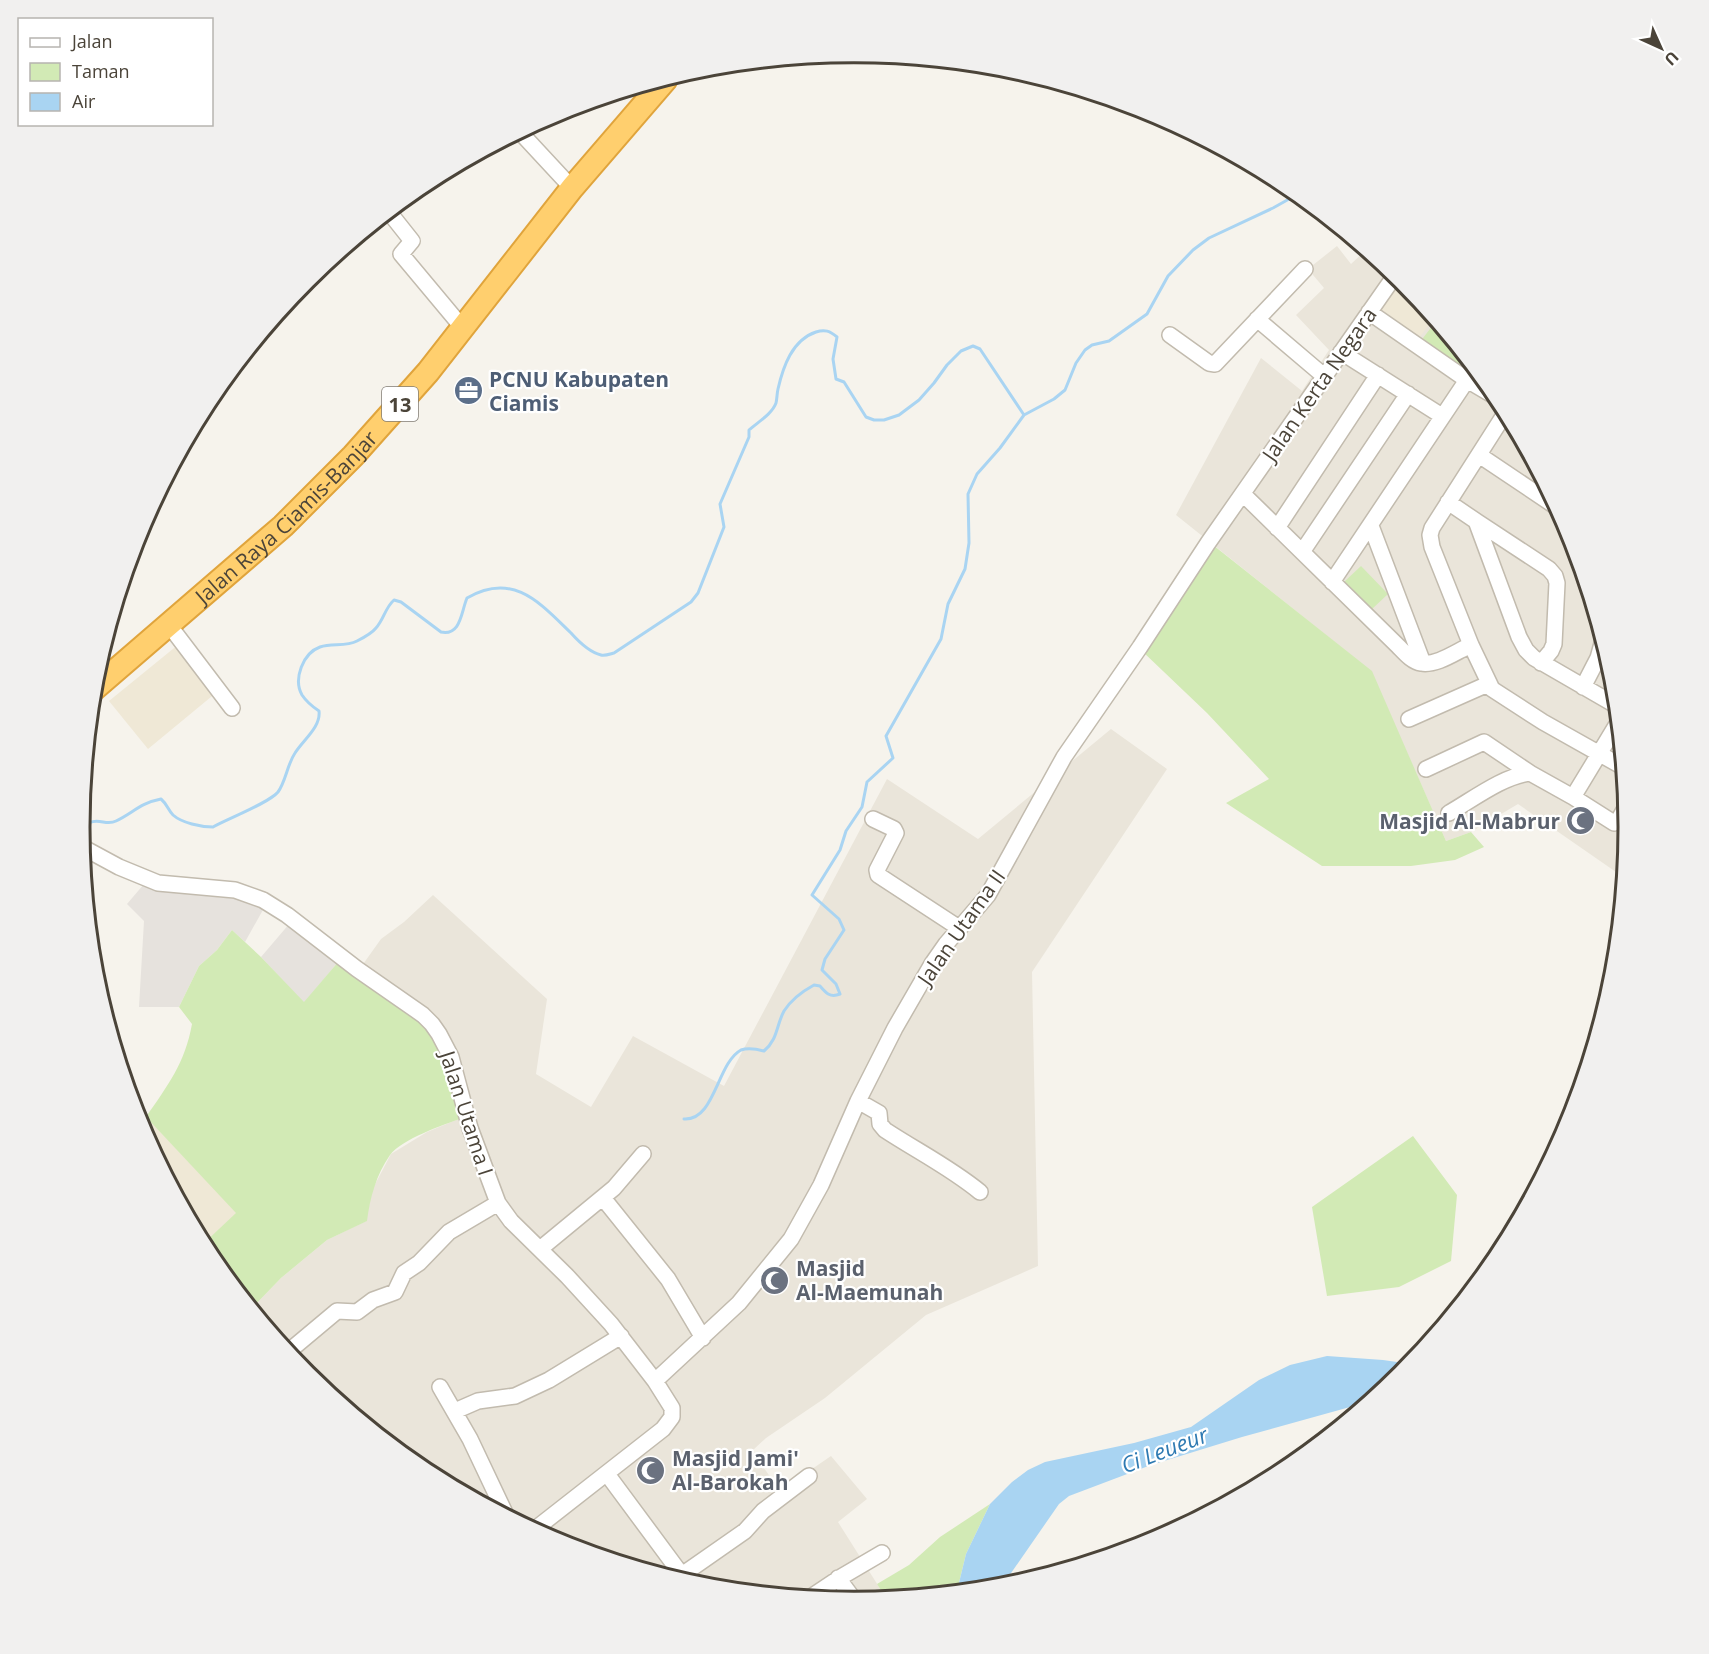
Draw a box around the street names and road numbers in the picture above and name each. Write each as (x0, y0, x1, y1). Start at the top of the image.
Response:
street label: Jalan Kerta Negara (1254, 302, 1382, 468)
road number: 13 (382, 387, 418, 421)
street label: Jalan Raya Ciamis-Banjar (188, 424, 383, 611)
street label: Jalan Utama II (910, 864, 1011, 992)
street label: Jalan Utama I (433, 1045, 500, 1179)

